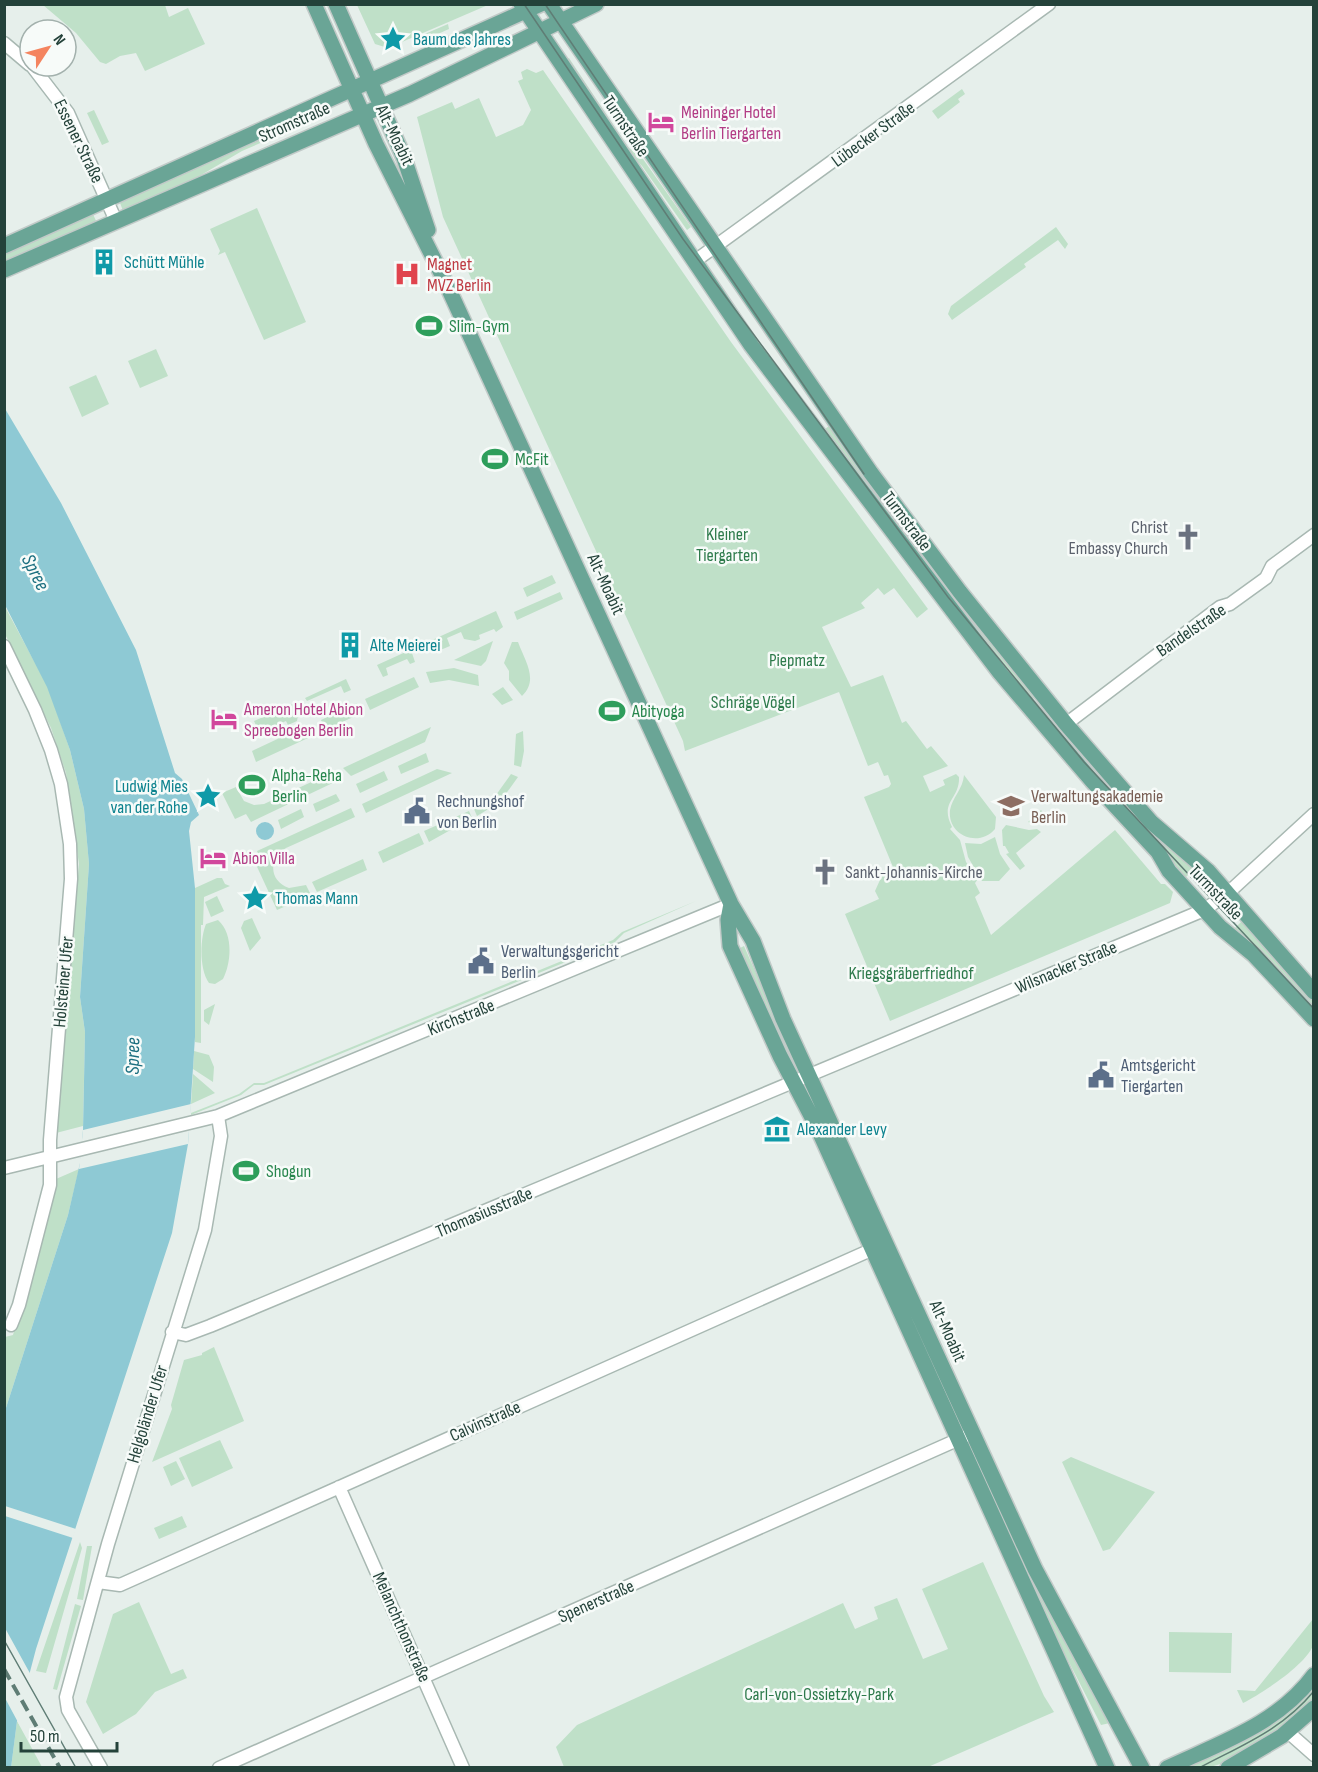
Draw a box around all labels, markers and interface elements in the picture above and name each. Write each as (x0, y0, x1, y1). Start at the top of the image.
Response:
north arrow (18, 18, 78, 78)
place icon: Baum des Jahres (378, 24, 408, 54)
place label: Baum des Jahres (413, 29, 511, 50)
text: N (49, 31, 69, 49)
street label: Turmstraße (598, 92, 654, 161)
street label: Essener Straße (49, 96, 108, 186)
street label: Stromstraße (255, 97, 333, 147)
street label: Lübecker Straße (828, 97, 919, 172)
street label: Alt-Moabit (370, 101, 418, 169)
place label: Meininger Hotel Berlin Tiergarten (681, 102, 781, 144)
hotel icon: Meininger Hotel Berlin Tiergarten (646, 107, 676, 137)
building icon: Schütt Mühle (89, 247, 119, 277)
place label: Schütt Mühle (124, 252, 204, 273)
place label: Magnet MVZ Berlin (427, 254, 491, 296)
hospital icon: Magnet MVZ Berlin (392, 259, 422, 289)
sports icon: Slim-Gym (414, 311, 444, 341)
place label: Slim-Gym (449, 316, 509, 337)
sports icon: McFit (480, 444, 510, 474)
place label: McFit (515, 449, 549, 470)
street label: Turmstraße (878, 487, 936, 555)
place label: Christ Embassy Church (1068, 517, 1169, 559)
church icon: Christ Embassy Church (1173, 522, 1203, 552)
park label: Kleiner Tiergarten (696, 524, 758, 566)
water label: Spree (16, 550, 54, 595)
street label: Alt-Moabit (582, 550, 629, 618)
street label: Bandelstraße (1153, 600, 1230, 661)
building icon: Alte Meierei (335, 630, 365, 660)
place label: Alte Meierei (369, 635, 441, 656)
park label: Piepmatz (769, 650, 826, 671)
park label: Schräge Vögel (711, 692, 795, 713)
sports icon: Abityoga (597, 696, 627, 726)
place label: Ameron Hotel Abion Spreebogen Berlin (243, 699, 363, 741)
place label: Abityoga (631, 701, 684, 722)
hotel icon: Ameron Hotel Abion Spreebogen Berlin (209, 704, 239, 734)
place label: Alpha-Reha Berlin (271, 765, 342, 807)
sports icon: Alpha-Reha Berlin (237, 770, 267, 800)
place label: Ludwig Mies van der Rohe (111, 776, 188, 818)
place icon: Ludwig Mies van der Rohe (193, 781, 223, 811)
place label: Verwaltungsakademie Berlin (1031, 786, 1163, 828)
place label: Rechnungshof von Berlin (437, 791, 525, 833)
school or university icon: Verwaltungsakademie Berlin (996, 791, 1026, 821)
public building icon: Rechnungshof von Berlin (402, 796, 432, 826)
hotel icon: Abion Villa (198, 843, 228, 873)
place label: Abion Villa (232, 848, 295, 869)
church icon: Sankt-Johannis-Kirche (810, 857, 840, 887)
street label: Turmstraße (1184, 860, 1247, 924)
place label: Sankt-Johannis-Kirche (845, 862, 983, 883)
place icon: Thomas Mann (240, 883, 270, 913)
place label: Thomas Mann (275, 888, 358, 909)
street label: Holsteiner Ufer (49, 936, 78, 1029)
street label: Wilsnacker Straße (1012, 937, 1120, 998)
place label: Verwaltungsgericht Berlin (501, 941, 619, 983)
public building icon: Verwaltungsgericht Berlin (466, 946, 496, 976)
park label: Kriegsgräberfriedhof (848, 963, 974, 984)
street label: Kirchstraße (425, 995, 498, 1040)
water label: Spree (121, 1037, 145, 1075)
place label: Amtsgericht Tiergarten (1120, 1055, 1196, 1097)
public building icon: Amtsgericht Tiergarten (1086, 1060, 1116, 1090)
museum icon: Alexander Levy (762, 1114, 792, 1144)
place label: Alexander Levy (796, 1119, 887, 1140)
sports icon: Shogun (231, 1156, 261, 1186)
place label: Shogun (266, 1161, 311, 1182)
street label: Thomasiusstraße (433, 1183, 536, 1242)
street label: Alt-Moabit (924, 1296, 971, 1366)
street label: Helgoländer Ufer (123, 1363, 172, 1466)
street label: Calvinstraße (447, 1397, 524, 1446)
street label: Melanchthonstraße (368, 1569, 435, 1685)
street label: Spenerstraße (555, 1575, 637, 1627)
park label: Carl-von-Ossietzky-Park (744, 1684, 894, 1705)
scale bar (21, 1715, 117, 1753)
text: 50 m (30, 1726, 60, 1747)

